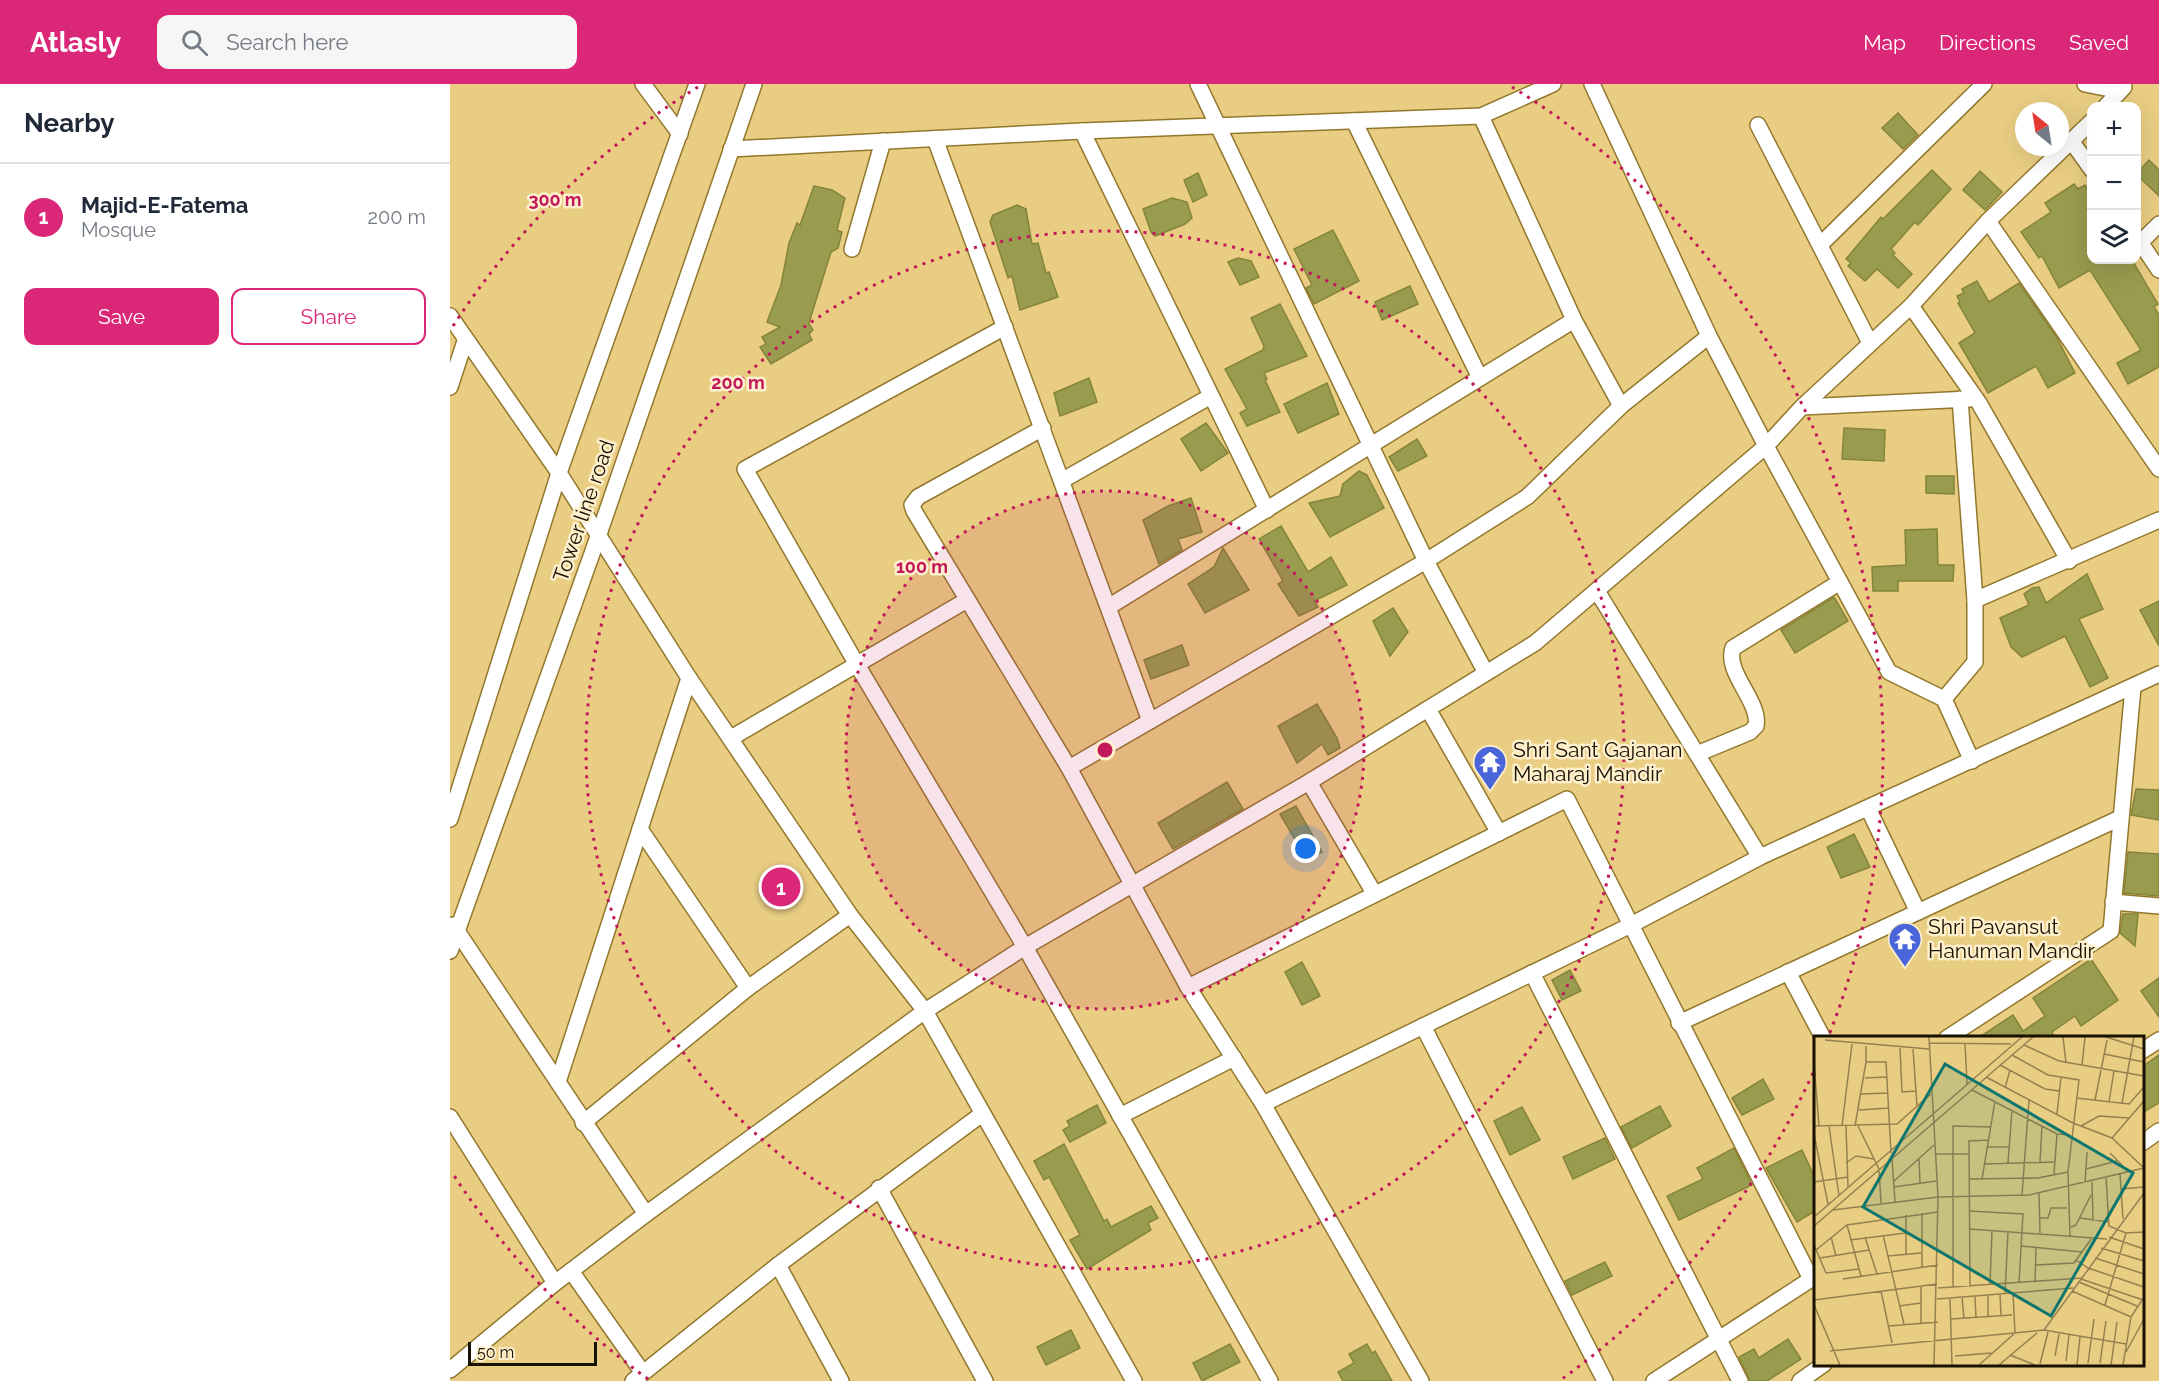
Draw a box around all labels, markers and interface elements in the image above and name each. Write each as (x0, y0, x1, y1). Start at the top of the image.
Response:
search box (157, 15, 577, 69)
text: Atlasly (30, 26, 121, 59)
icon: search (178, 26, 211, 59)
text: Search here (226, 29, 348, 55)
text: Map (1863, 30, 1906, 55)
text: Directions (1939, 30, 2036, 55)
text: Saved (2069, 30, 2129, 55)
north arrow (2015, 102, 2069, 156)
map controls (2087, 102, 2141, 264)
button: + (2087, 102, 2141, 156)
text: Nearby (24, 108, 114, 138)
button: − (2087, 156, 2141, 210)
text: 300 m (528, 189, 582, 210)
text: Majid-E-Fatema (81, 192, 248, 218)
text: 1 (39, 205, 48, 229)
text: 200 m (368, 205, 426, 229)
button: layers (2087, 210, 2141, 264)
text: Mosque (81, 218, 156, 242)
button: Save (24, 288, 219, 345)
button: Share (231, 288, 426, 345)
text: 200 m (711, 372, 765, 393)
street label: Tower line road (548, 437, 619, 585)
text: 100 m (896, 556, 948, 577)
place label: Shri Sant Gajanan Maharaj Mandir (1513, 737, 1683, 786)
centre of rings (1095, 740, 1115, 760)
temple icon: Shri Sant Gajanan Maharaj Mandir (1472, 744, 1508, 791)
your location (1291, 834, 1320, 863)
pin: 1 (762, 864, 800, 910)
place label: Shri Pavansut Hanuman Mandir (1928, 914, 2096, 963)
temple icon: Shri Pavansut Hanuman Mandir (1887, 921, 1923, 968)
inset map (1814, 1036, 2144, 1366)
scale bar (468, 1339, 597, 1366)
text: 50 m (477, 1343, 514, 1362)

